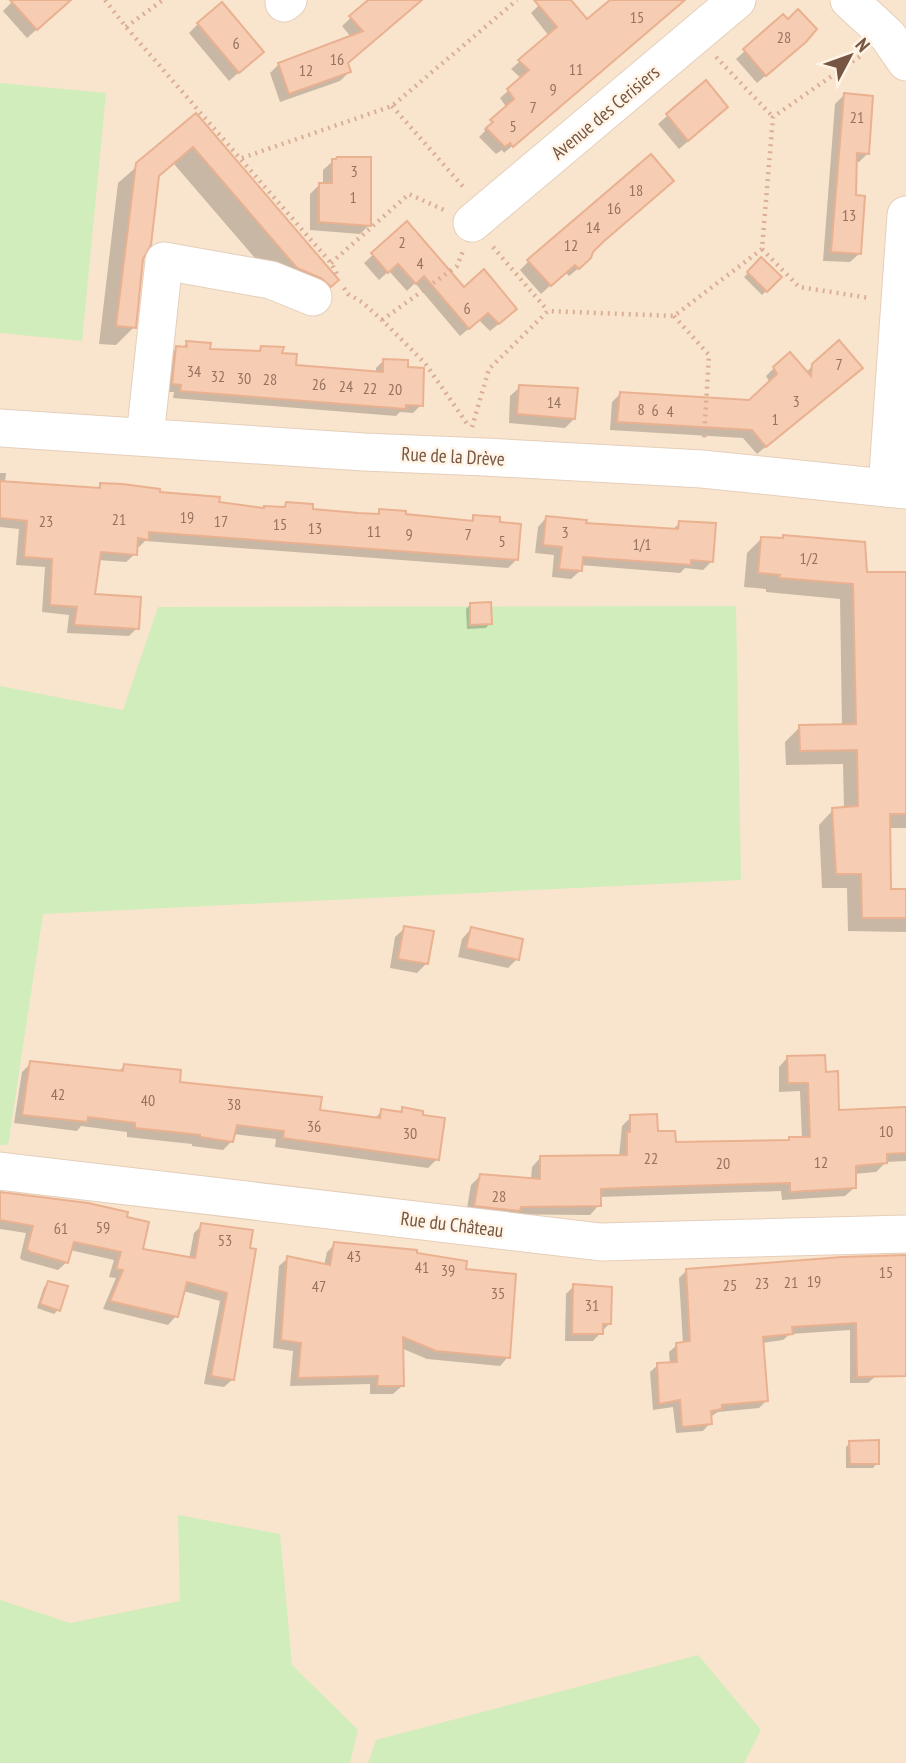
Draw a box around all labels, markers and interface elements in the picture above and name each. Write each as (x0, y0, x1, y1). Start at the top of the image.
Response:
house number: 15 (630, 7, 644, 27)
north arrow (815, 21, 885, 91)
house number: 28 (777, 27, 791, 47)
house number: 6 (232, 33, 240, 53)
text: N (850, 33, 875, 57)
house number: 16 (330, 49, 344, 69)
house number: 11 (569, 59, 583, 79)
house number: 12 (299, 60, 313, 80)
street label: Avenue des Cerisiers (546, 60, 664, 164)
house number: 9 (549, 79, 557, 99)
house number: 7 (529, 97, 537, 117)
house number: 21 (850, 107, 864, 127)
house number: 5 (509, 116, 517, 136)
house number: 3 (350, 161, 358, 181)
house number: 18 (629, 180, 643, 200)
house number: 1 (349, 187, 357, 207)
house number: 16 (607, 198, 621, 218)
house number: 13 (842, 205, 856, 225)
house number: 14 (586, 217, 600, 237)
house number: 2 (398, 232, 406, 252)
house number: 12 (564, 235, 578, 255)
house number: 4 (416, 253, 424, 273)
house number: 6 (463, 298, 471, 318)
house number: 7 (835, 354, 843, 374)
house number: 34 (187, 361, 201, 381)
house number: 32 (211, 366, 225, 386)
house number: 30 (237, 368, 251, 388)
house number: 28 (263, 369, 277, 389)
house number: 26 (312, 374, 326, 394)
house number: 24 (339, 376, 353, 396)
house number: 22 (363, 378, 377, 398)
house number: 20 (388, 379, 402, 399)
house number: 3 (792, 391, 800, 411)
house number: 14 (547, 392, 561, 412)
house number: 8 (637, 399, 645, 419)
house number: 6 (651, 400, 659, 420)
house number: 4 (666, 401, 674, 421)
house number: 1 (771, 409, 779, 429)
street label: Rue de la Drève (401, 441, 505, 471)
house number: 19 (180, 507, 194, 527)
house number: 21 (112, 509, 126, 529)
house number: 23 (39, 511, 53, 531)
house number: 17 (214, 511, 228, 531)
house number: 15 (273, 514, 287, 534)
house number: 13 (308, 518, 322, 538)
house number: 11 (367, 521, 381, 541)
house number: 3 (561, 522, 569, 542)
house number: 9 (405, 524, 413, 544)
house number: 7 (464, 524, 472, 544)
house number: 5 (498, 531, 506, 551)
house number: 1/1 (632, 534, 652, 554)
house number: 1/2 (799, 548, 819, 568)
house number: 42 (51, 1084, 65, 1104)
house number: 40 (141, 1090, 155, 1110)
house number: 38 (227, 1094, 241, 1114)
house number: 36 (307, 1116, 321, 1136)
house number: 10 (879, 1121, 893, 1141)
house number: 30 (403, 1123, 417, 1143)
house number: 22 (644, 1148, 658, 1168)
house number: 12 (814, 1152, 828, 1172)
house number: 20 (716, 1153, 730, 1173)
house number: 28 (492, 1186, 506, 1206)
street label: Rue du Château (399, 1206, 505, 1242)
house number: 59 (96, 1217, 110, 1237)
house number: 61 (54, 1218, 68, 1238)
house number: 53 (218, 1230, 232, 1250)
house number: 43 (347, 1246, 361, 1266)
house number: 41 (415, 1257, 429, 1277)
house number: 39 (441, 1260, 455, 1280)
house number: 15 (879, 1262, 893, 1282)
house number: 19 (807, 1271, 821, 1291)
house number: 21 (784, 1272, 798, 1292)
house number: 23 (755, 1273, 769, 1293)
house number: 25 (723, 1275, 737, 1295)
house number: 47 (312, 1276, 326, 1296)
house number: 35 (491, 1283, 505, 1303)
house number: 31 (585, 1295, 599, 1315)

